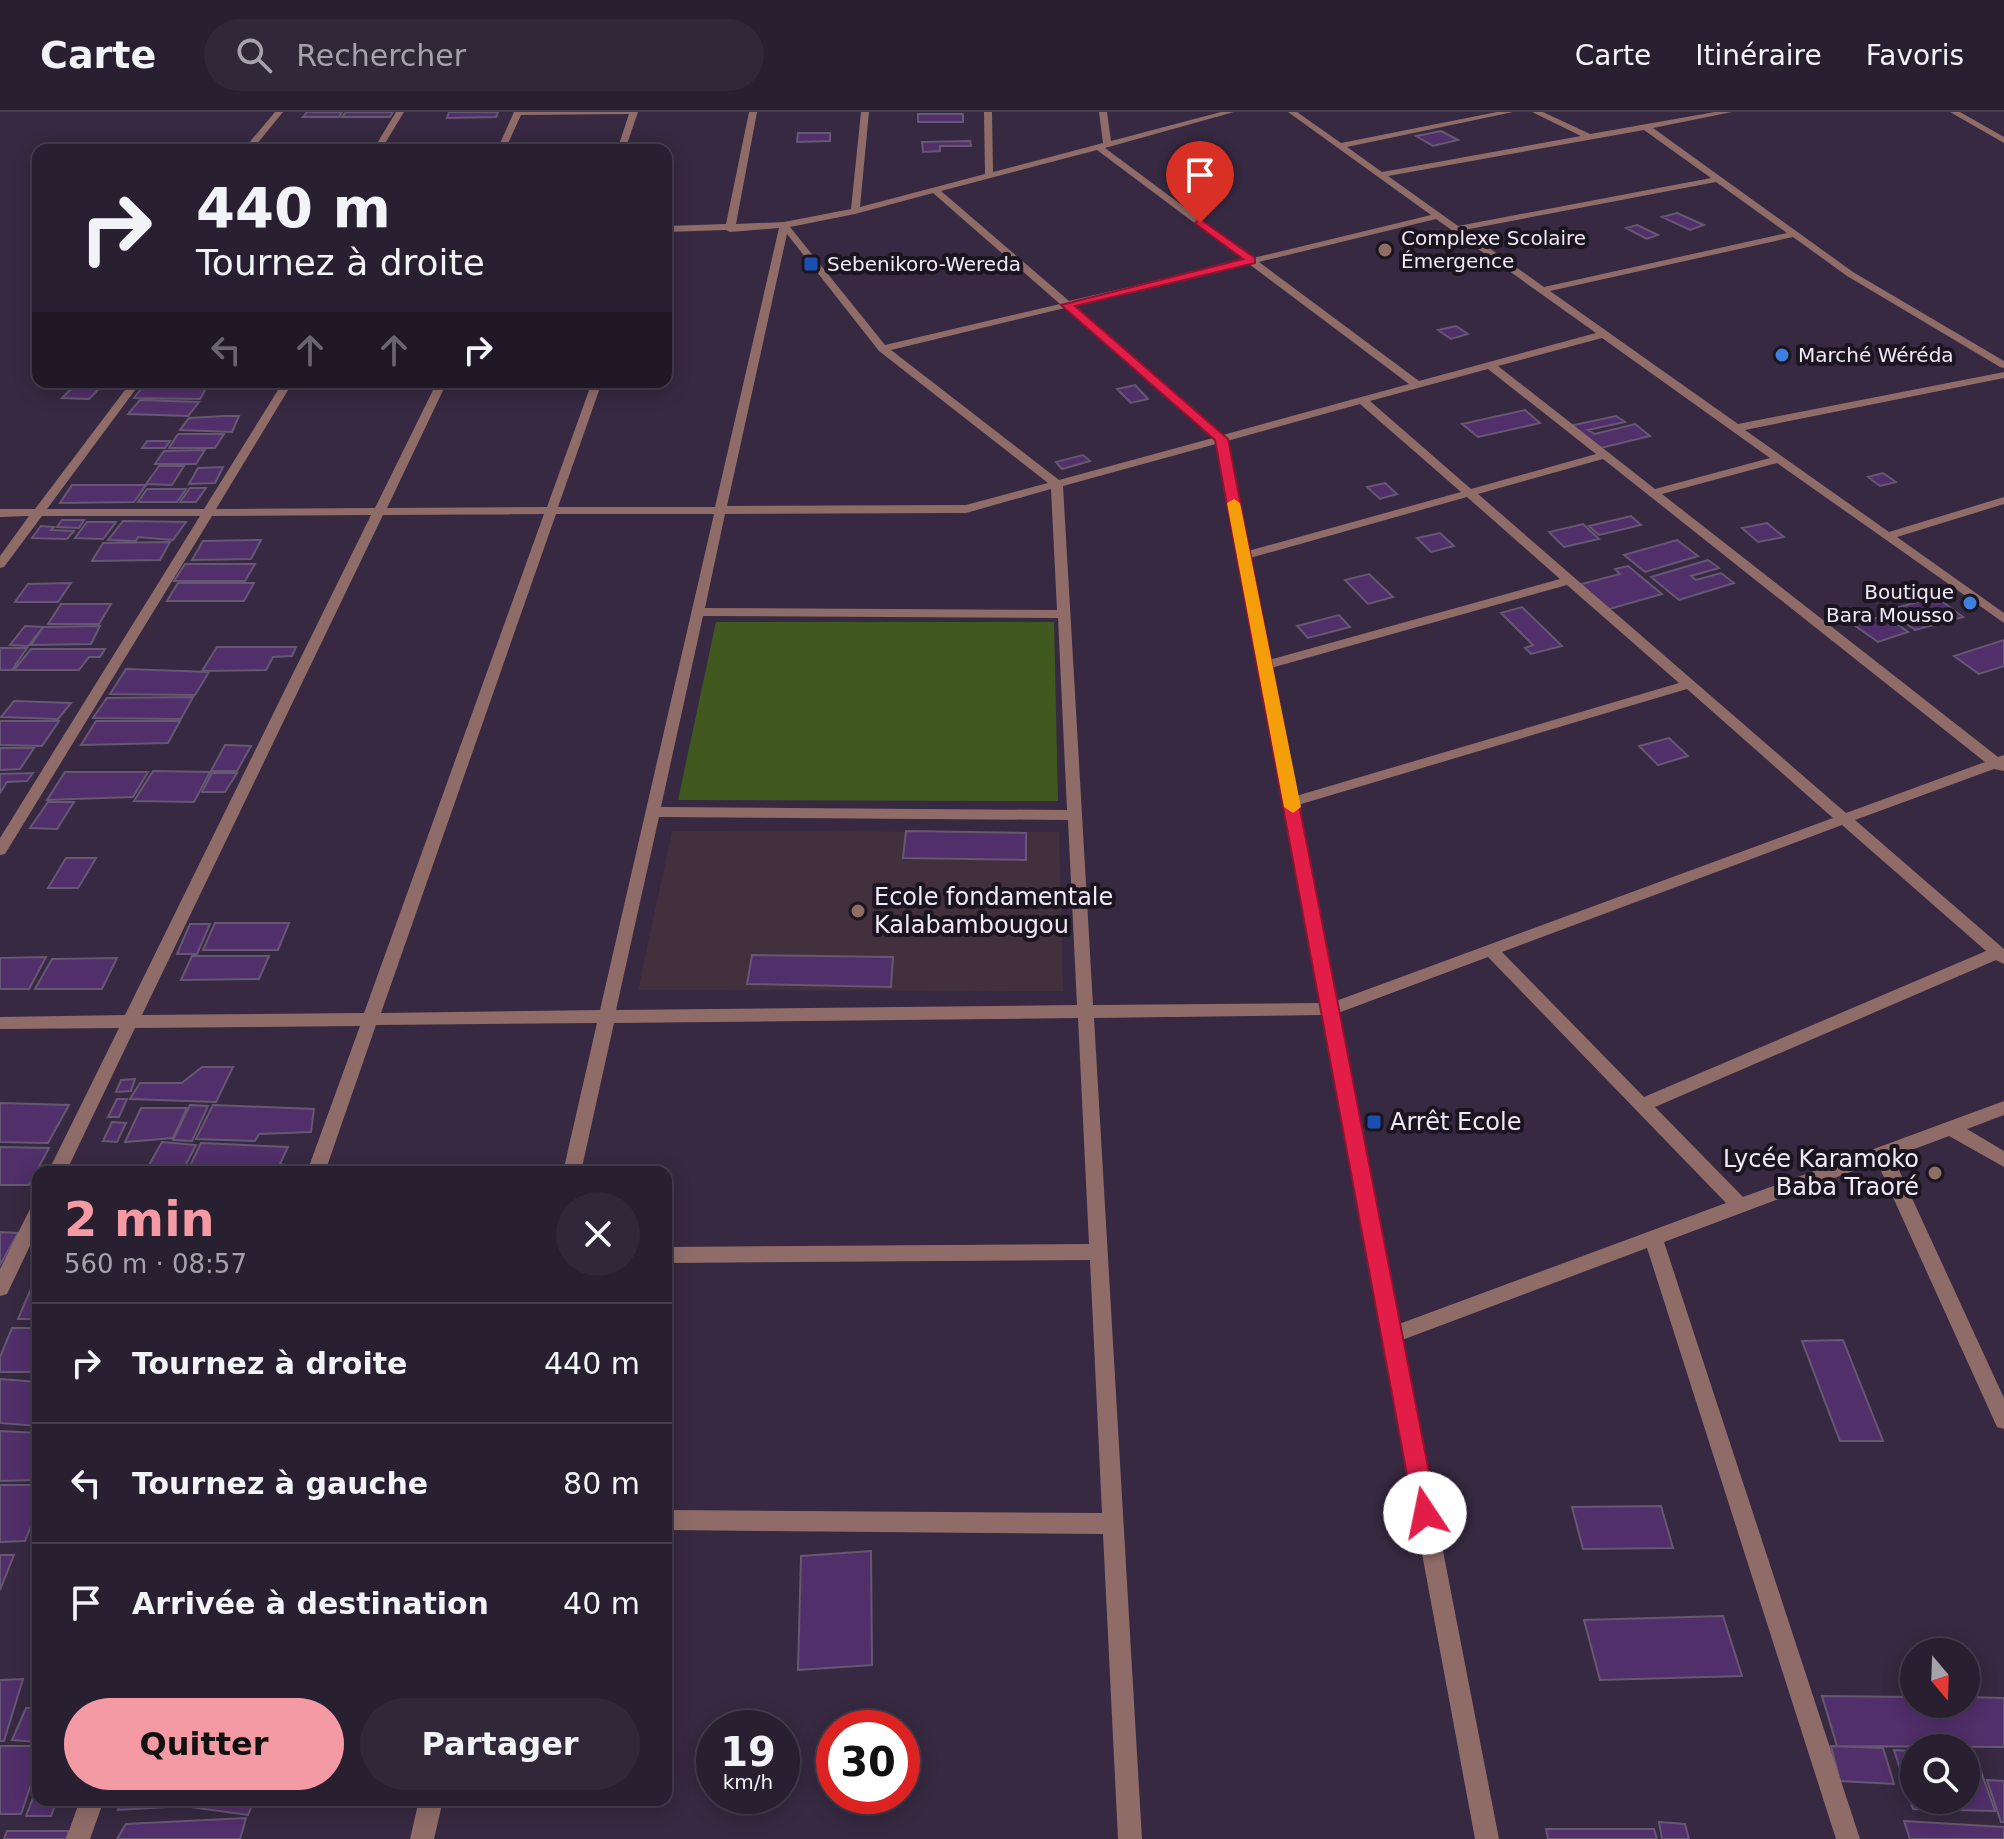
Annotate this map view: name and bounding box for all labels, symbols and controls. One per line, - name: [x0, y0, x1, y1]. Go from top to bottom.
- search box: [204, 19, 764, 91]
- text: Carte: [40, 33, 156, 77]
- icon: search: [232, 33, 276, 77]
- text: Rechercher: [296, 38, 466, 73]
- text: Carte: [1575, 39, 1651, 72]
- text: Itinéraire: [1695, 39, 1822, 72]
- text: Favoris: [1866, 39, 1964, 72]
- pin: [1166, 141, 1234, 223]
- icon: arrive: [1178, 153, 1222, 197]
- text: 440 m: [196, 175, 391, 240]
- icon: right: [64, 176, 168, 280]
- place label: Complexe Scolaire Émergence: [1401, 226, 1586, 273]
- marker: Complexe Scolaire Émergence: [1376, 241, 1394, 259]
- text: Tournez à droite: [196, 242, 485, 283]
- place label: Sebenikoro-Wereda: [827, 252, 1021, 276]
- marker: Sebenikoro-Wereda: [802, 255, 820, 273]
- icon: left: [204, 328, 248, 372]
- icon: ahead: [288, 328, 332, 372]
- icon: ahead: [372, 328, 416, 372]
- icon: right: [456, 328, 500, 372]
- place label: Marché Wéréda: [1798, 343, 1954, 367]
- marker: Marché Wéréda: [1773, 346, 1791, 364]
- place label: Boutique Bara Mousso: [1826, 580, 1954, 627]
- marker: Boutique Bara Mousso: [1961, 594, 1979, 612]
- place label: Ecole fondamentale Kalabambougou: [874, 883, 1113, 939]
- marker: Ecole fondamentale Kalabambougou: [849, 902, 867, 920]
- place label: Arrêt Ecole: [1390, 1108, 1521, 1136]
- marker: Arrêt Ecole: [1365, 1113, 1383, 1131]
- place label: Lycée Karamoko Baba Traoré: [1723, 1145, 1919, 1201]
- marker: Lycée Karamoko Baba Traoré: [1926, 1164, 1944, 1182]
- text: 2 min: [64, 1191, 215, 1247]
- button: close: [556, 1192, 640, 1276]
- text: 560 m · 08:57: [64, 1249, 247, 1279]
- icon: right: [64, 1341, 108, 1385]
- text: Tournez à droite: [132, 1346, 407, 1381]
- text: 440 m: [544, 1346, 640, 1381]
- icon: left: [64, 1461, 108, 1505]
- text: Tournez à gauche: [132, 1466, 428, 1501]
- text: 80 m: [563, 1466, 640, 1501]
- position arrow: [1383, 1471, 1467, 1555]
- icon: arrive: [64, 1581, 108, 1625]
- text: Arrivée à destination: [132, 1586, 489, 1621]
- text: 40 m: [563, 1586, 640, 1621]
- north arrow: [1900, 1638, 1980, 1718]
- map controls: [1900, 1638, 1980, 1814]
- button: Quitter: [64, 1698, 344, 1790]
- button: Partager: [360, 1698, 640, 1790]
- speed limit sign: 30: [816, 1710, 920, 1814]
- text: 19: [720, 1729, 776, 1775]
- button: search: [1900, 1734, 1980, 1814]
- text: km/h: [723, 1770, 773, 1794]

